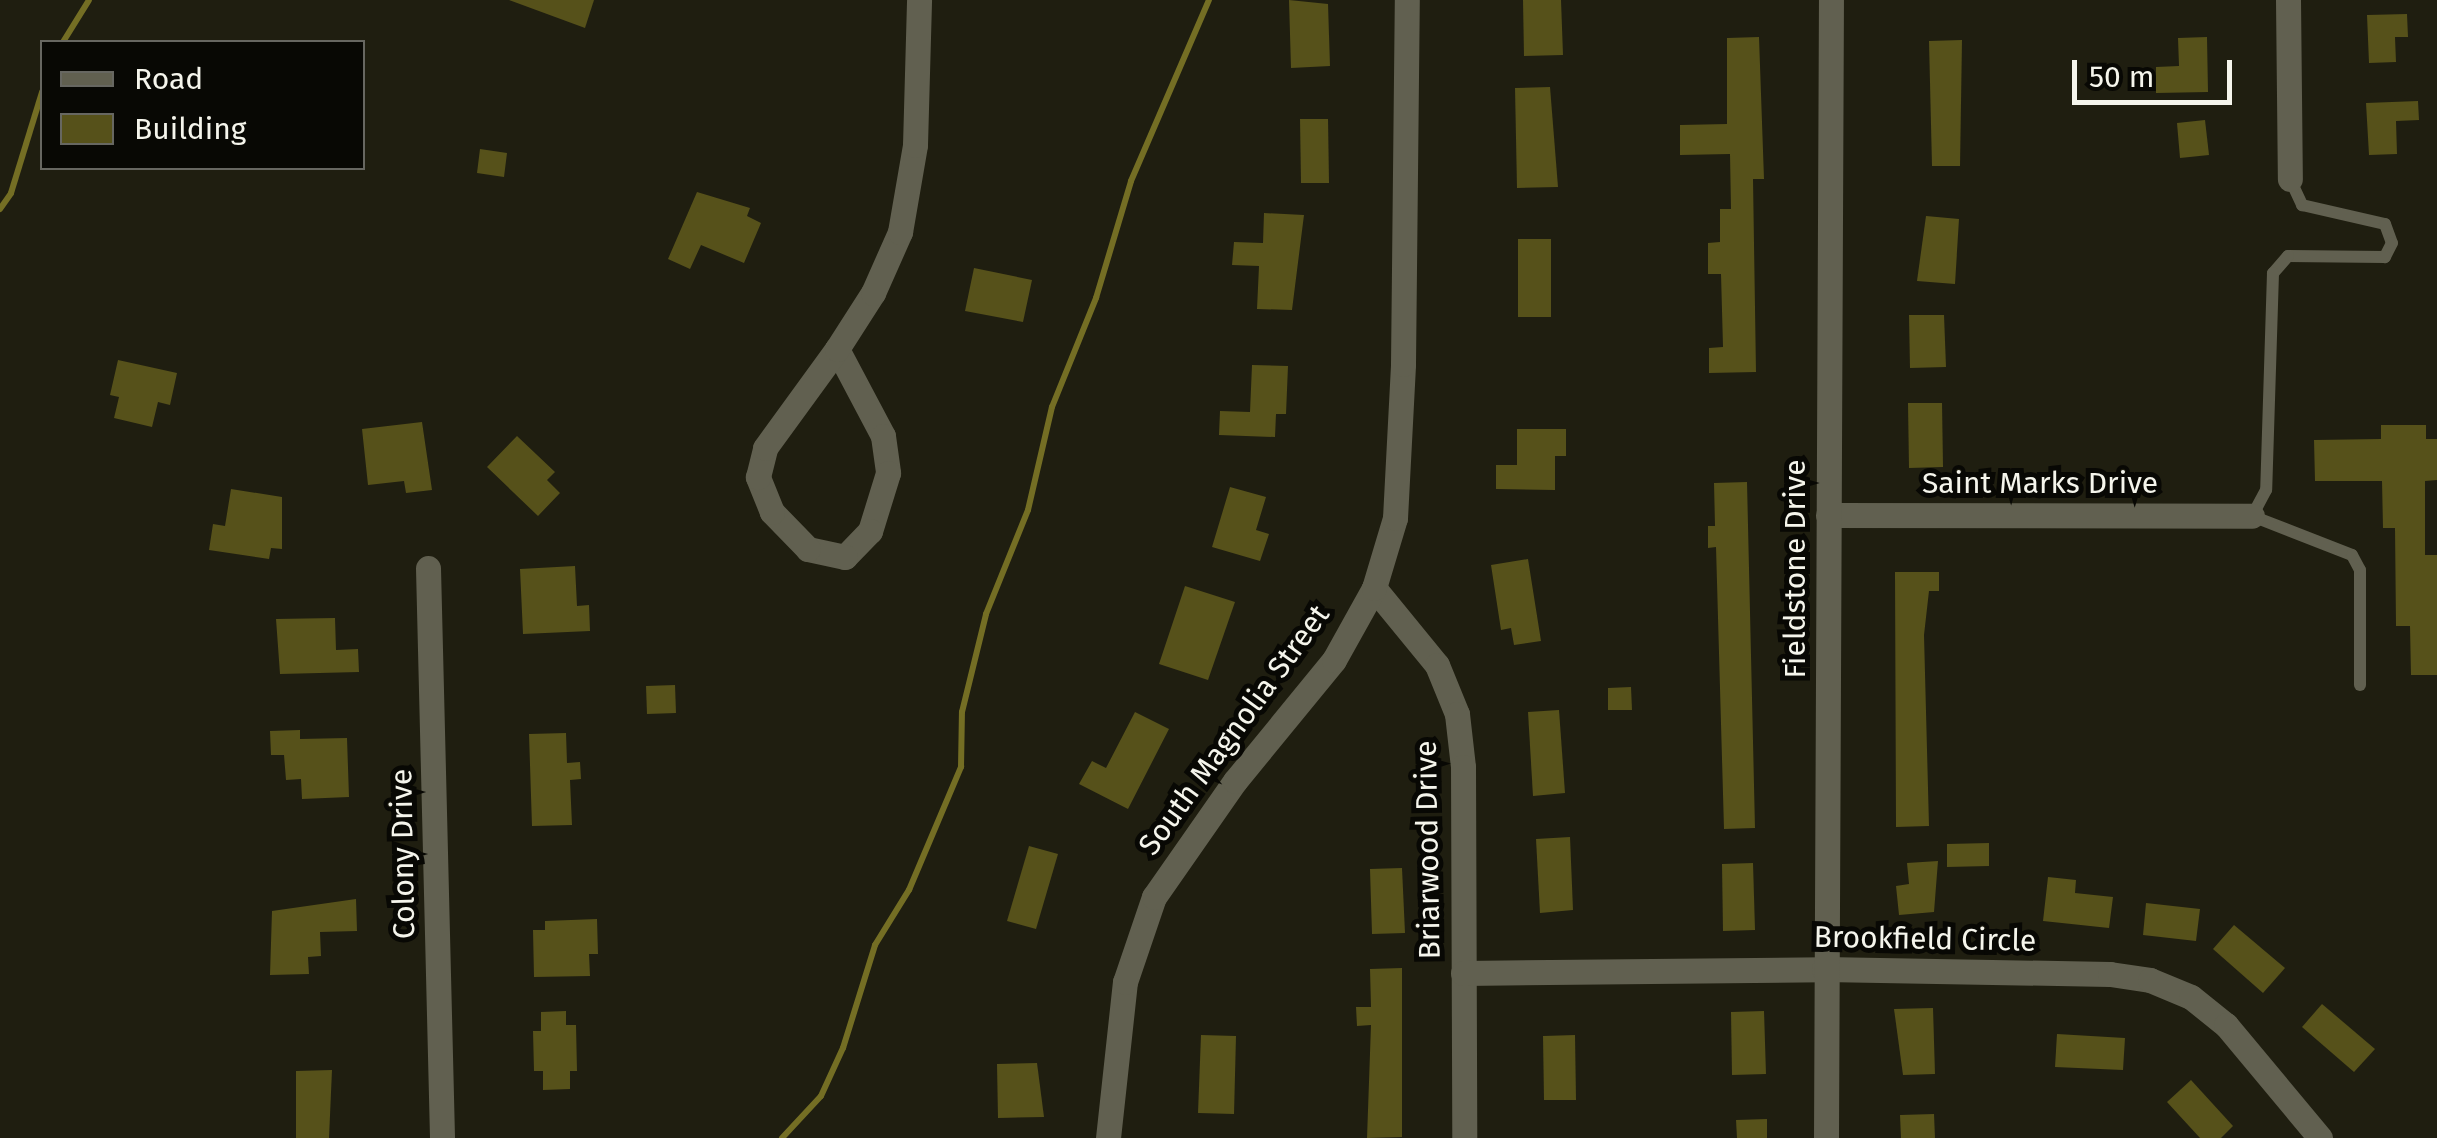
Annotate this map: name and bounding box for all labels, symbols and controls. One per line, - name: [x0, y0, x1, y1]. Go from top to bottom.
- legend: [40, 40, 365, 170]
- scale bar: [2077, 40, 2237, 102]
- text: 50 m: [2089, 59, 2154, 95]
- text: Road: [134, 61, 203, 97]
- text: Building: [134, 111, 246, 147]
- street label: Fieldstone Drive: [1777, 459, 1813, 679]
- street label: Saint Marks Drive: [1922, 465, 2158, 501]
- street label: South Magnolia Street: [1131, 598, 1337, 862]
- street label: Briarwood Drive: [1408, 740, 1448, 960]
- street label: Colony Drive: [384, 769, 422, 939]
- street label: Brookfield Circle: [1813, 919, 2037, 959]

